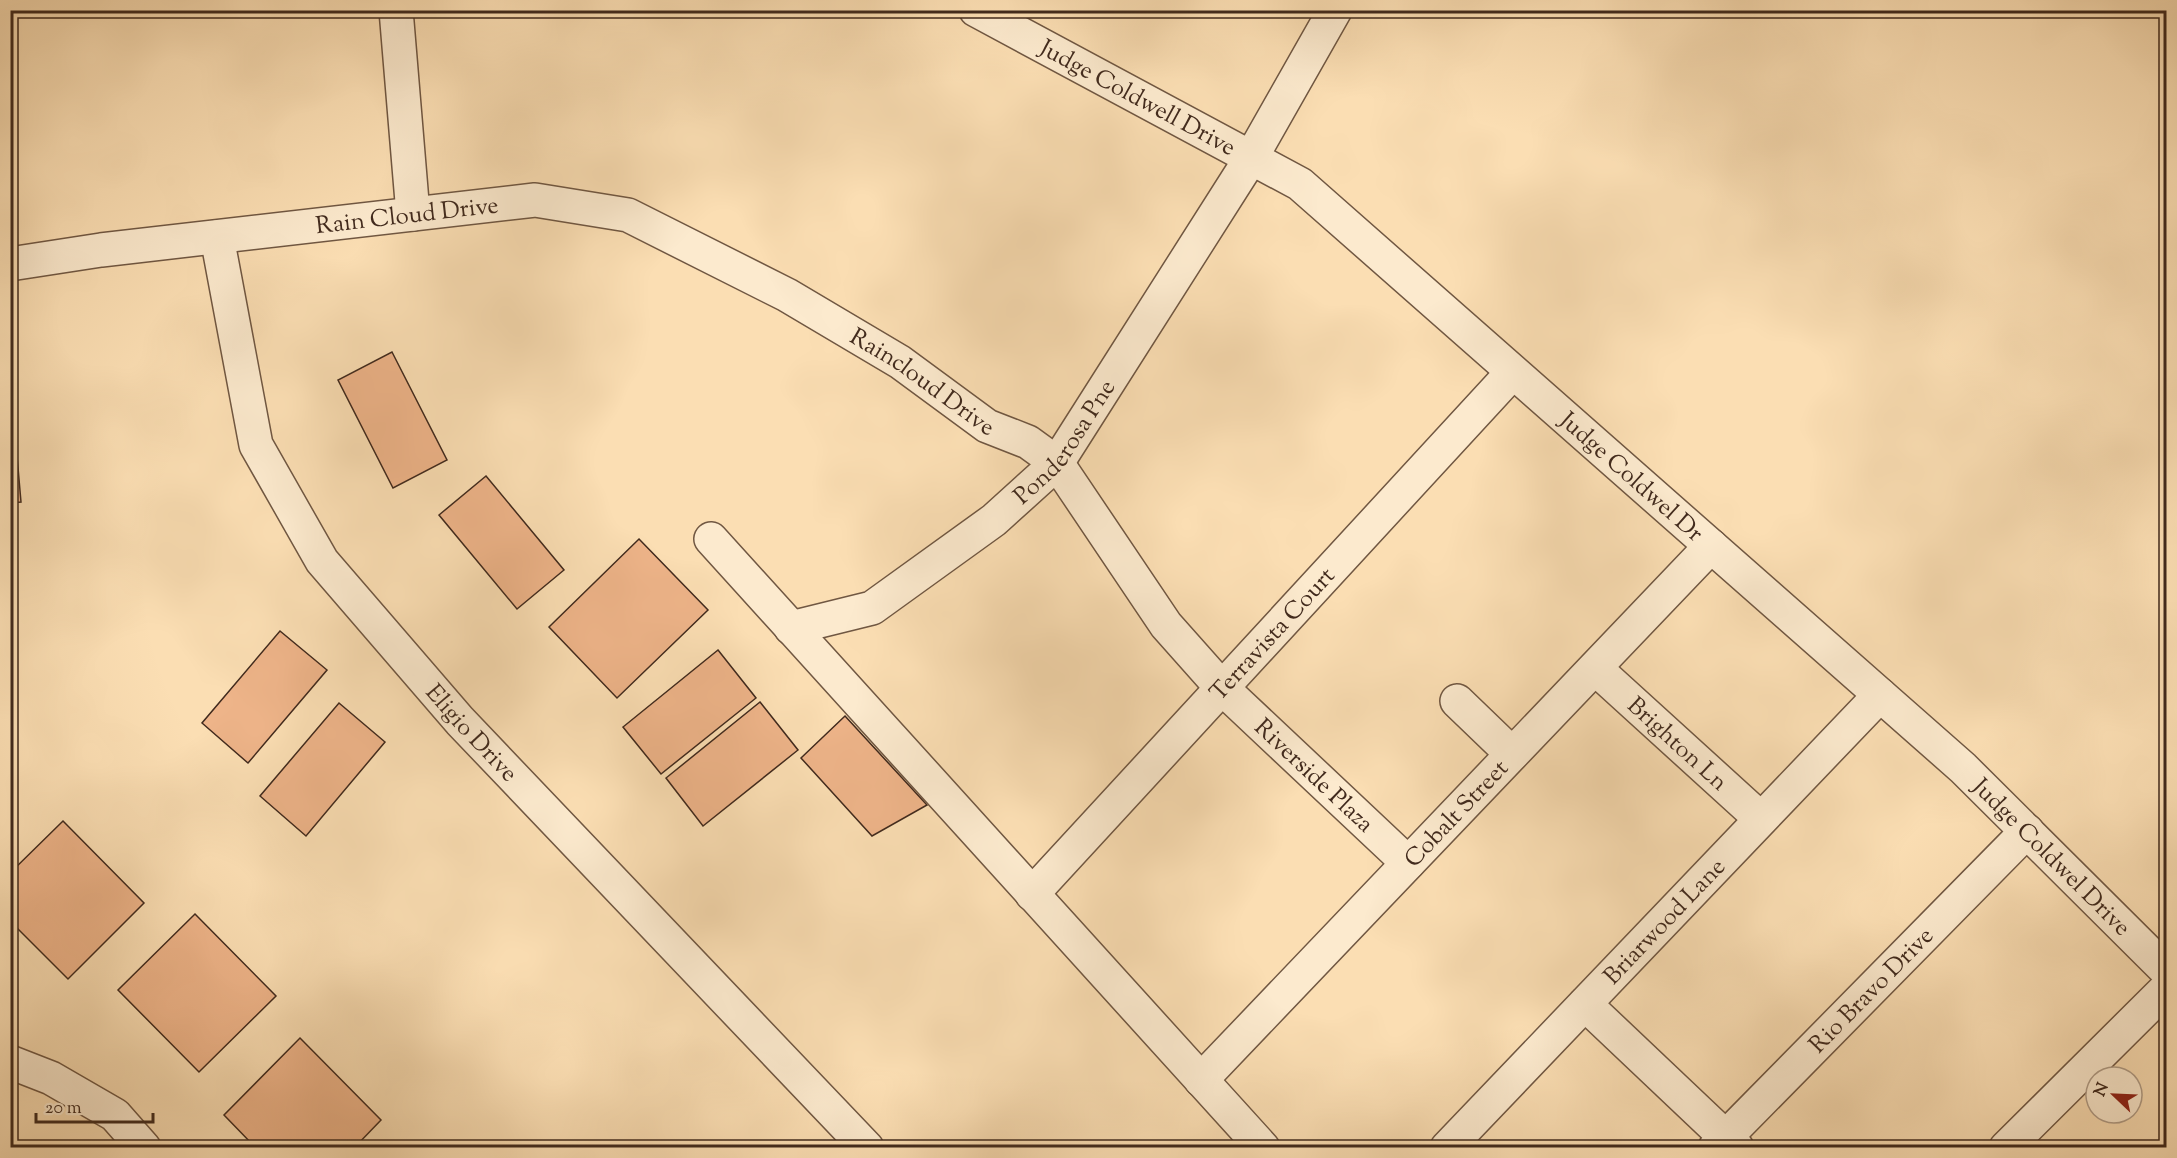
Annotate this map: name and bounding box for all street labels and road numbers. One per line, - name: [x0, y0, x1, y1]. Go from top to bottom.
- street label: Judge Coldwell Drive: [1031, 31, 1241, 165]
- street label: Rain Cloud Drive: [314, 189, 500, 244]
- street label: Raincloud Drive: [843, 321, 998, 446]
- street label: Ponderosa Pne: [1007, 374, 1125, 513]
- street label: Judge Coldwel Dr: [1550, 404, 1710, 551]
- street label: Terravista Court: [1203, 561, 1344, 709]
- street label: Eligio Drive: [417, 677, 525, 790]
- street label: Brighton Ln: [1619, 690, 1734, 800]
- street label: Riverside Plaza: [1246, 712, 1381, 841]
- street label: Cobalt Street: [1397, 753, 1517, 876]
- street label: Judge Coldwel Drive: [1962, 770, 2138, 945]
- street label: Briarwood Lane: [1597, 852, 1734, 993]
- street label: Rio Bravo Drive: [1802, 920, 1942, 1062]

